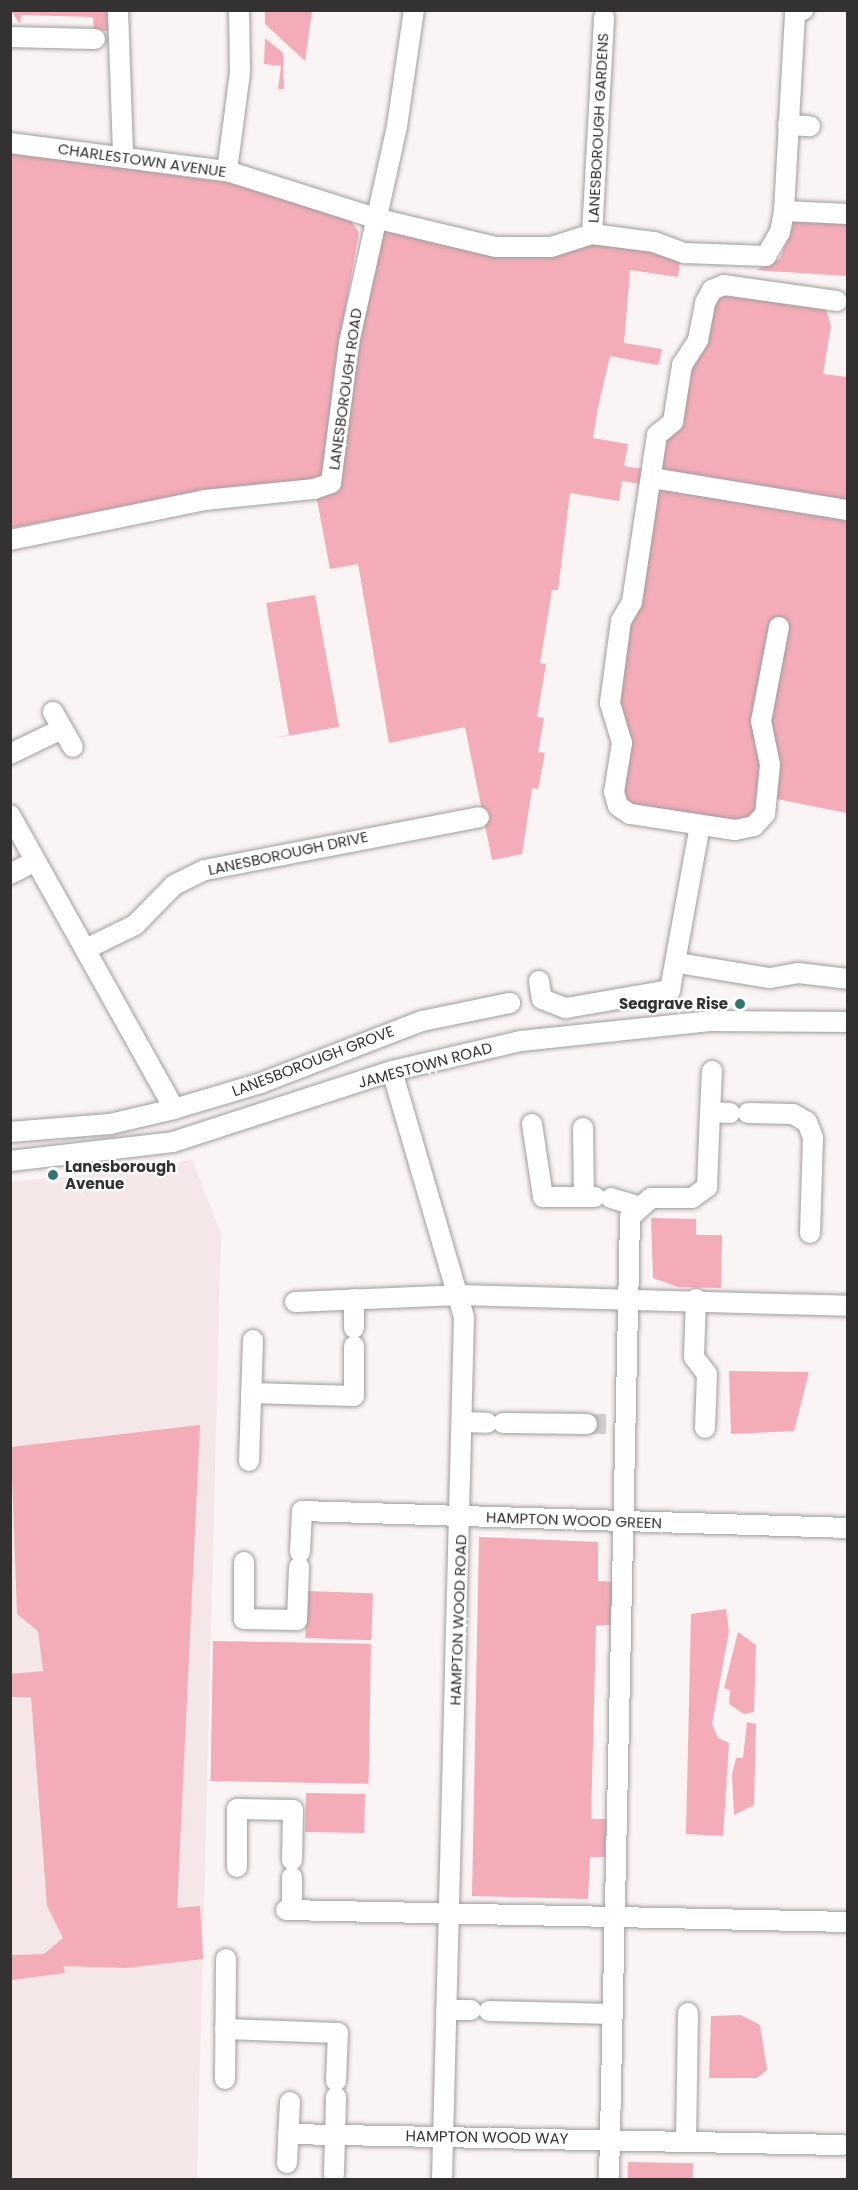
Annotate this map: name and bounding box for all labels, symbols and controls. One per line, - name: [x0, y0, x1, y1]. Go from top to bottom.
- street label: LANESBOROUGH GARDENS: [584, 33, 612, 223]
- street label: CHARLESTOWN AVENUE: [57, 139, 227, 181]
- street label: LANESBOROUGH ROAD: [325, 307, 365, 471]
- street label: LANESBOROUGH DRIVE: [206, 827, 370, 879]
- place label: Seagrave Rise: [619, 995, 728, 1013]
- marker: Seagrave Rise: [733, 997, 747, 1011]
- street label: LANESBOROUGH GROVE: [229, 1022, 397, 1100]
- street label: JAMESTOWN ROAD: [356, 1038, 494, 1092]
- place label: Lanesborough Avenue: [65, 1157, 176, 1192]
- marker: Lanesborough Avenue: [46, 1168, 60, 1182]
- street label: HAMPTON WOOD GREEN: [486, 1508, 662, 1532]
- street label: HAMPTON WOOD ROAD: [446, 1534, 470, 1706]
- street label: HAMPTON WOOD WAY: [405, 2127, 569, 2147]

